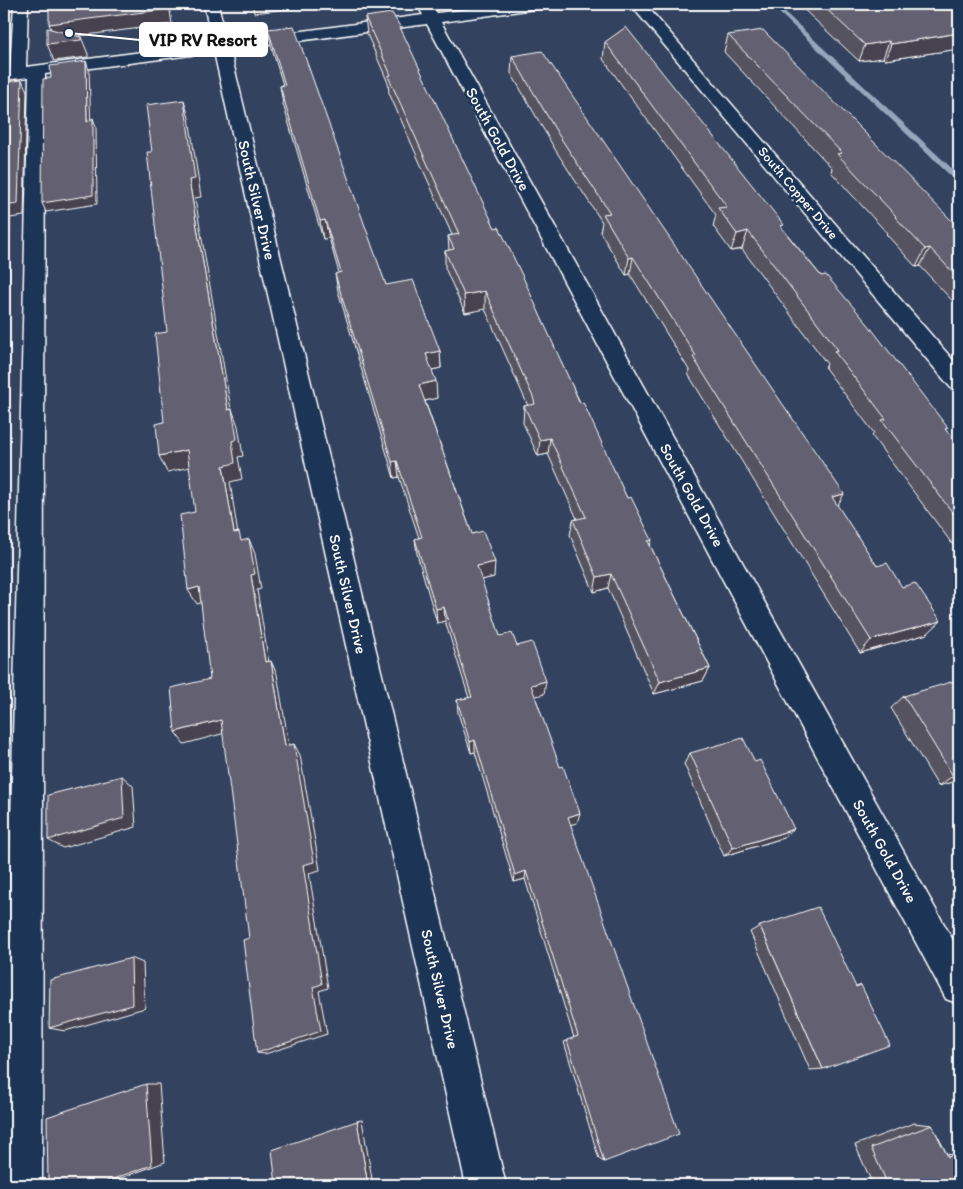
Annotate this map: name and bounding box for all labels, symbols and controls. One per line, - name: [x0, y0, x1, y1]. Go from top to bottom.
- callout: VIP RV Resort: [140, 23, 267, 56]
- text: VIP RV Resort: [149, 29, 257, 51]
- street label: South Gold Drive: [462, 84, 534, 194]
- street label: South Silver Drive: [234, 138, 280, 262]
- street label: South Copper Drive: [754, 143, 842, 243]
- street label: South Gold Drive: [656, 440, 728, 550]
- street label: South Silver Drive: [325, 532, 371, 656]
- street label: South Gold Drive: [849, 796, 921, 906]
- street label: South Silver Drive: [417, 927, 463, 1051]

